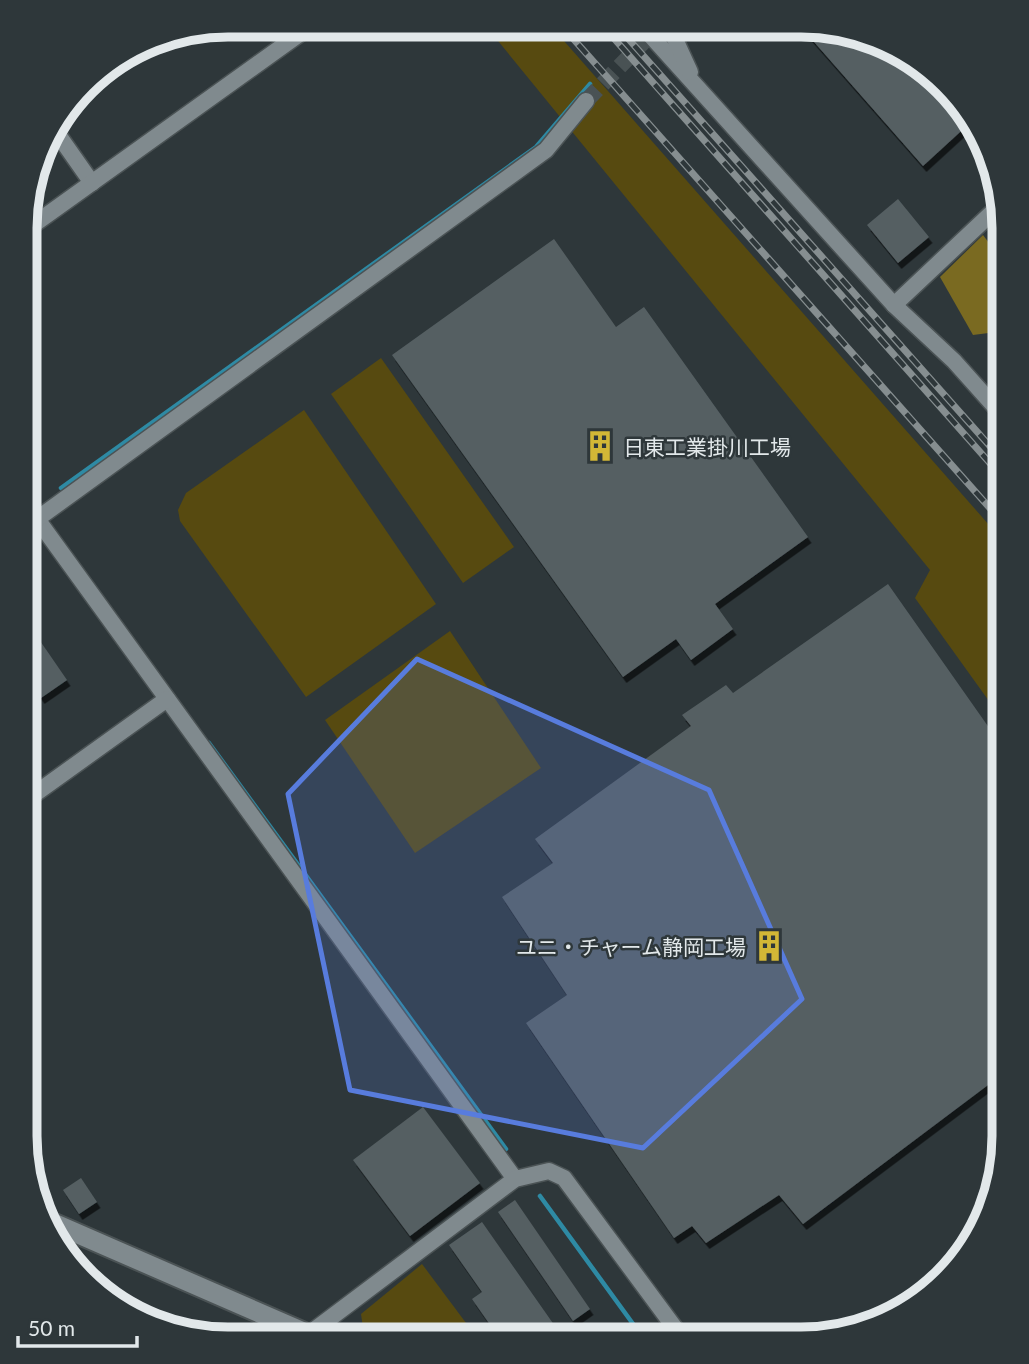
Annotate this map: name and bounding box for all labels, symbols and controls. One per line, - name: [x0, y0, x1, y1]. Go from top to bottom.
- building icon: 日東工業掛川工場: [583, 429, 617, 463]
- place label: 日東工業掛川工場: [623, 434, 791, 459]
- building icon: ユニ・チャーム静岡工場: [752, 929, 786, 963]
- place label: ユニ・チャーム静岡工場: [516, 934, 746, 959]
- scale bar: [18, 1304, 136, 1348]
- text: 50 m: [28, 1315, 75, 1340]

